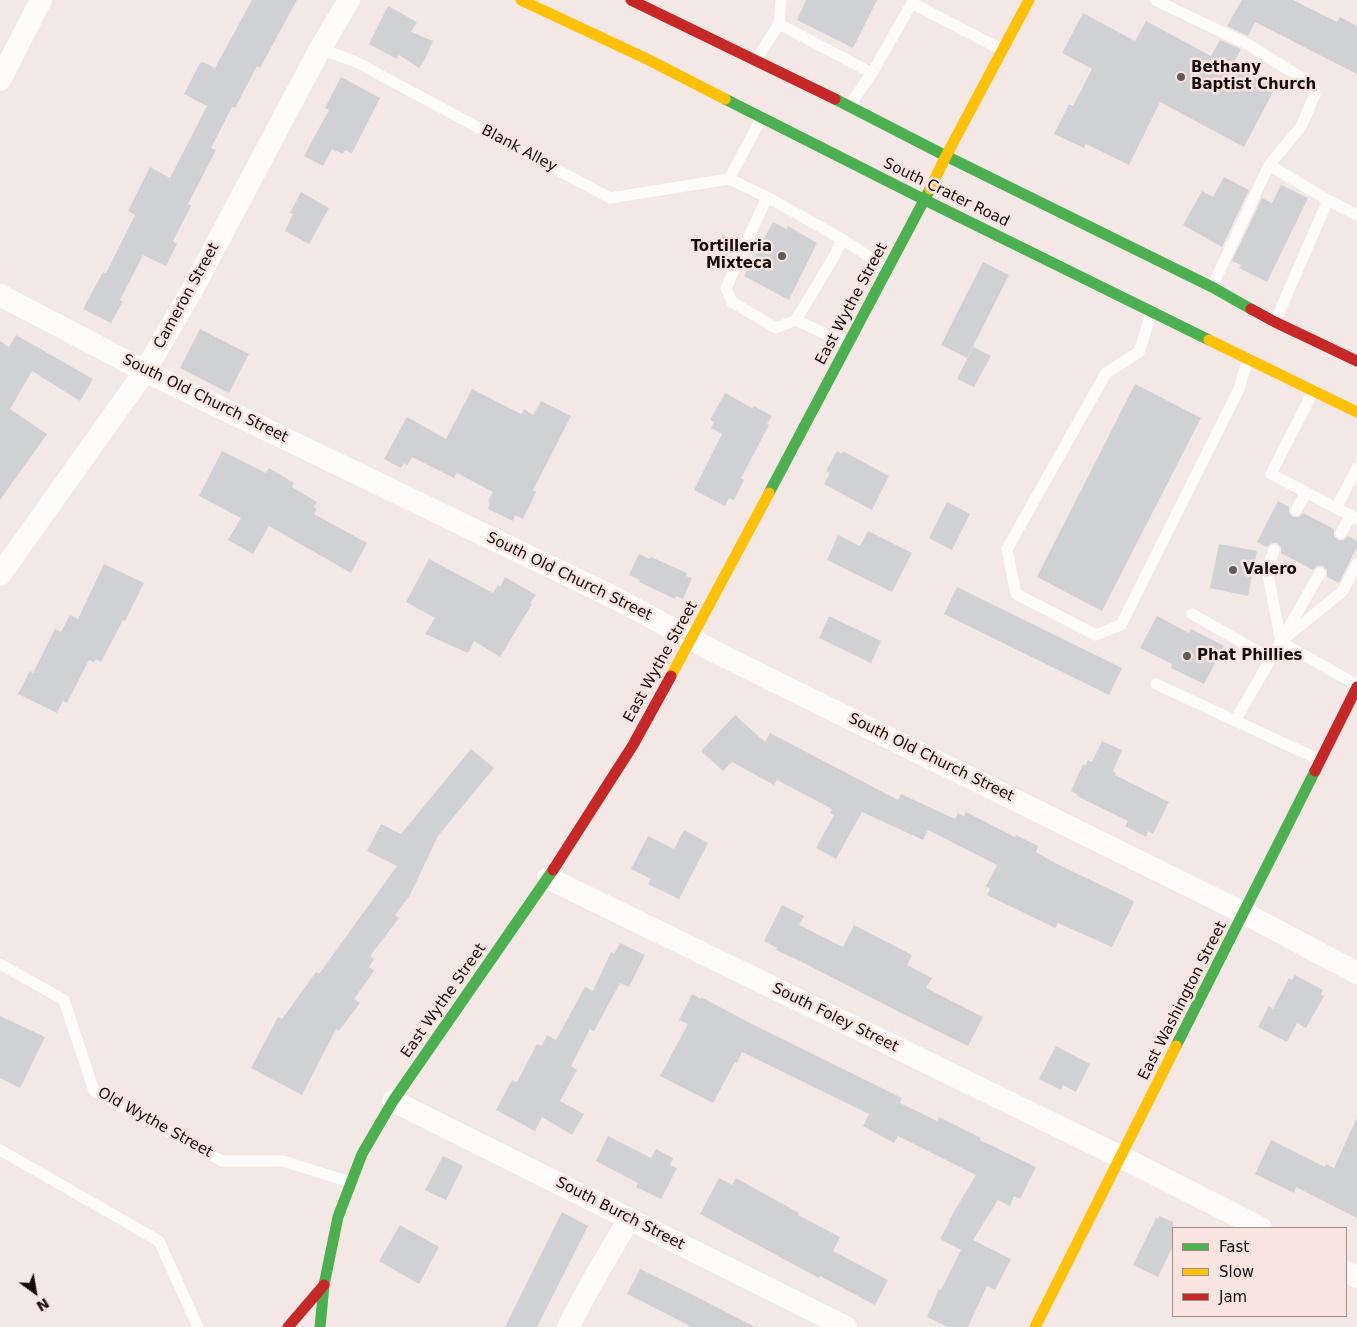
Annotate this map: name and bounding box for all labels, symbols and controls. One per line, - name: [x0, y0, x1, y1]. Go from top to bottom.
- place label: Bethany Baptist Church: [1191, 59, 1316, 94]
- marker: Bethany Baptist Church: [1175, 71, 1187, 83]
- street label: Blank Alley: [478, 121, 560, 177]
- street label: South Crater Road: [880, 155, 1012, 231]
- place label: Tortilleria Mixteca: [691, 238, 772, 273]
- street label: Cameron Street: [150, 240, 224, 352]
- street label: East Wythe Street: [812, 240, 892, 368]
- marker: Tortilleria Mixteca: [776, 250, 788, 262]
- street label: South Old Church Street: [119, 351, 291, 447]
- street label: South Old Church Street: [483, 529, 655, 625]
- place label: Valero: [1243, 561, 1297, 579]
- marker: Valero: [1227, 564, 1239, 576]
- street label: East Wythe Street: [620, 598, 702, 726]
- place label: Phat Phillies: [1197, 647, 1303, 665]
- marker: Phat Phillies: [1181, 650, 1193, 662]
- street label: South Old Church Street: [845, 710, 1017, 806]
- street label: East Washington Street: [1135, 919, 1231, 1083]
- street label: East Wythe Street: [398, 940, 490, 1062]
- street label: South Foley Street: [769, 980, 901, 1056]
- street label: Old Wythe Street: [94, 1084, 216, 1162]
- street label: South Burch Street: [553, 1174, 687, 1254]
- legend: [1172, 1227, 1347, 1317]
- text: Fast: [1219, 1238, 1249, 1256]
- text: Slow: [1219, 1263, 1254, 1281]
- north arrow: [10, 1267, 60, 1317]
- text: Jam: [1219, 1288, 1247, 1306]
- text: N: [34, 1295, 52, 1315]

